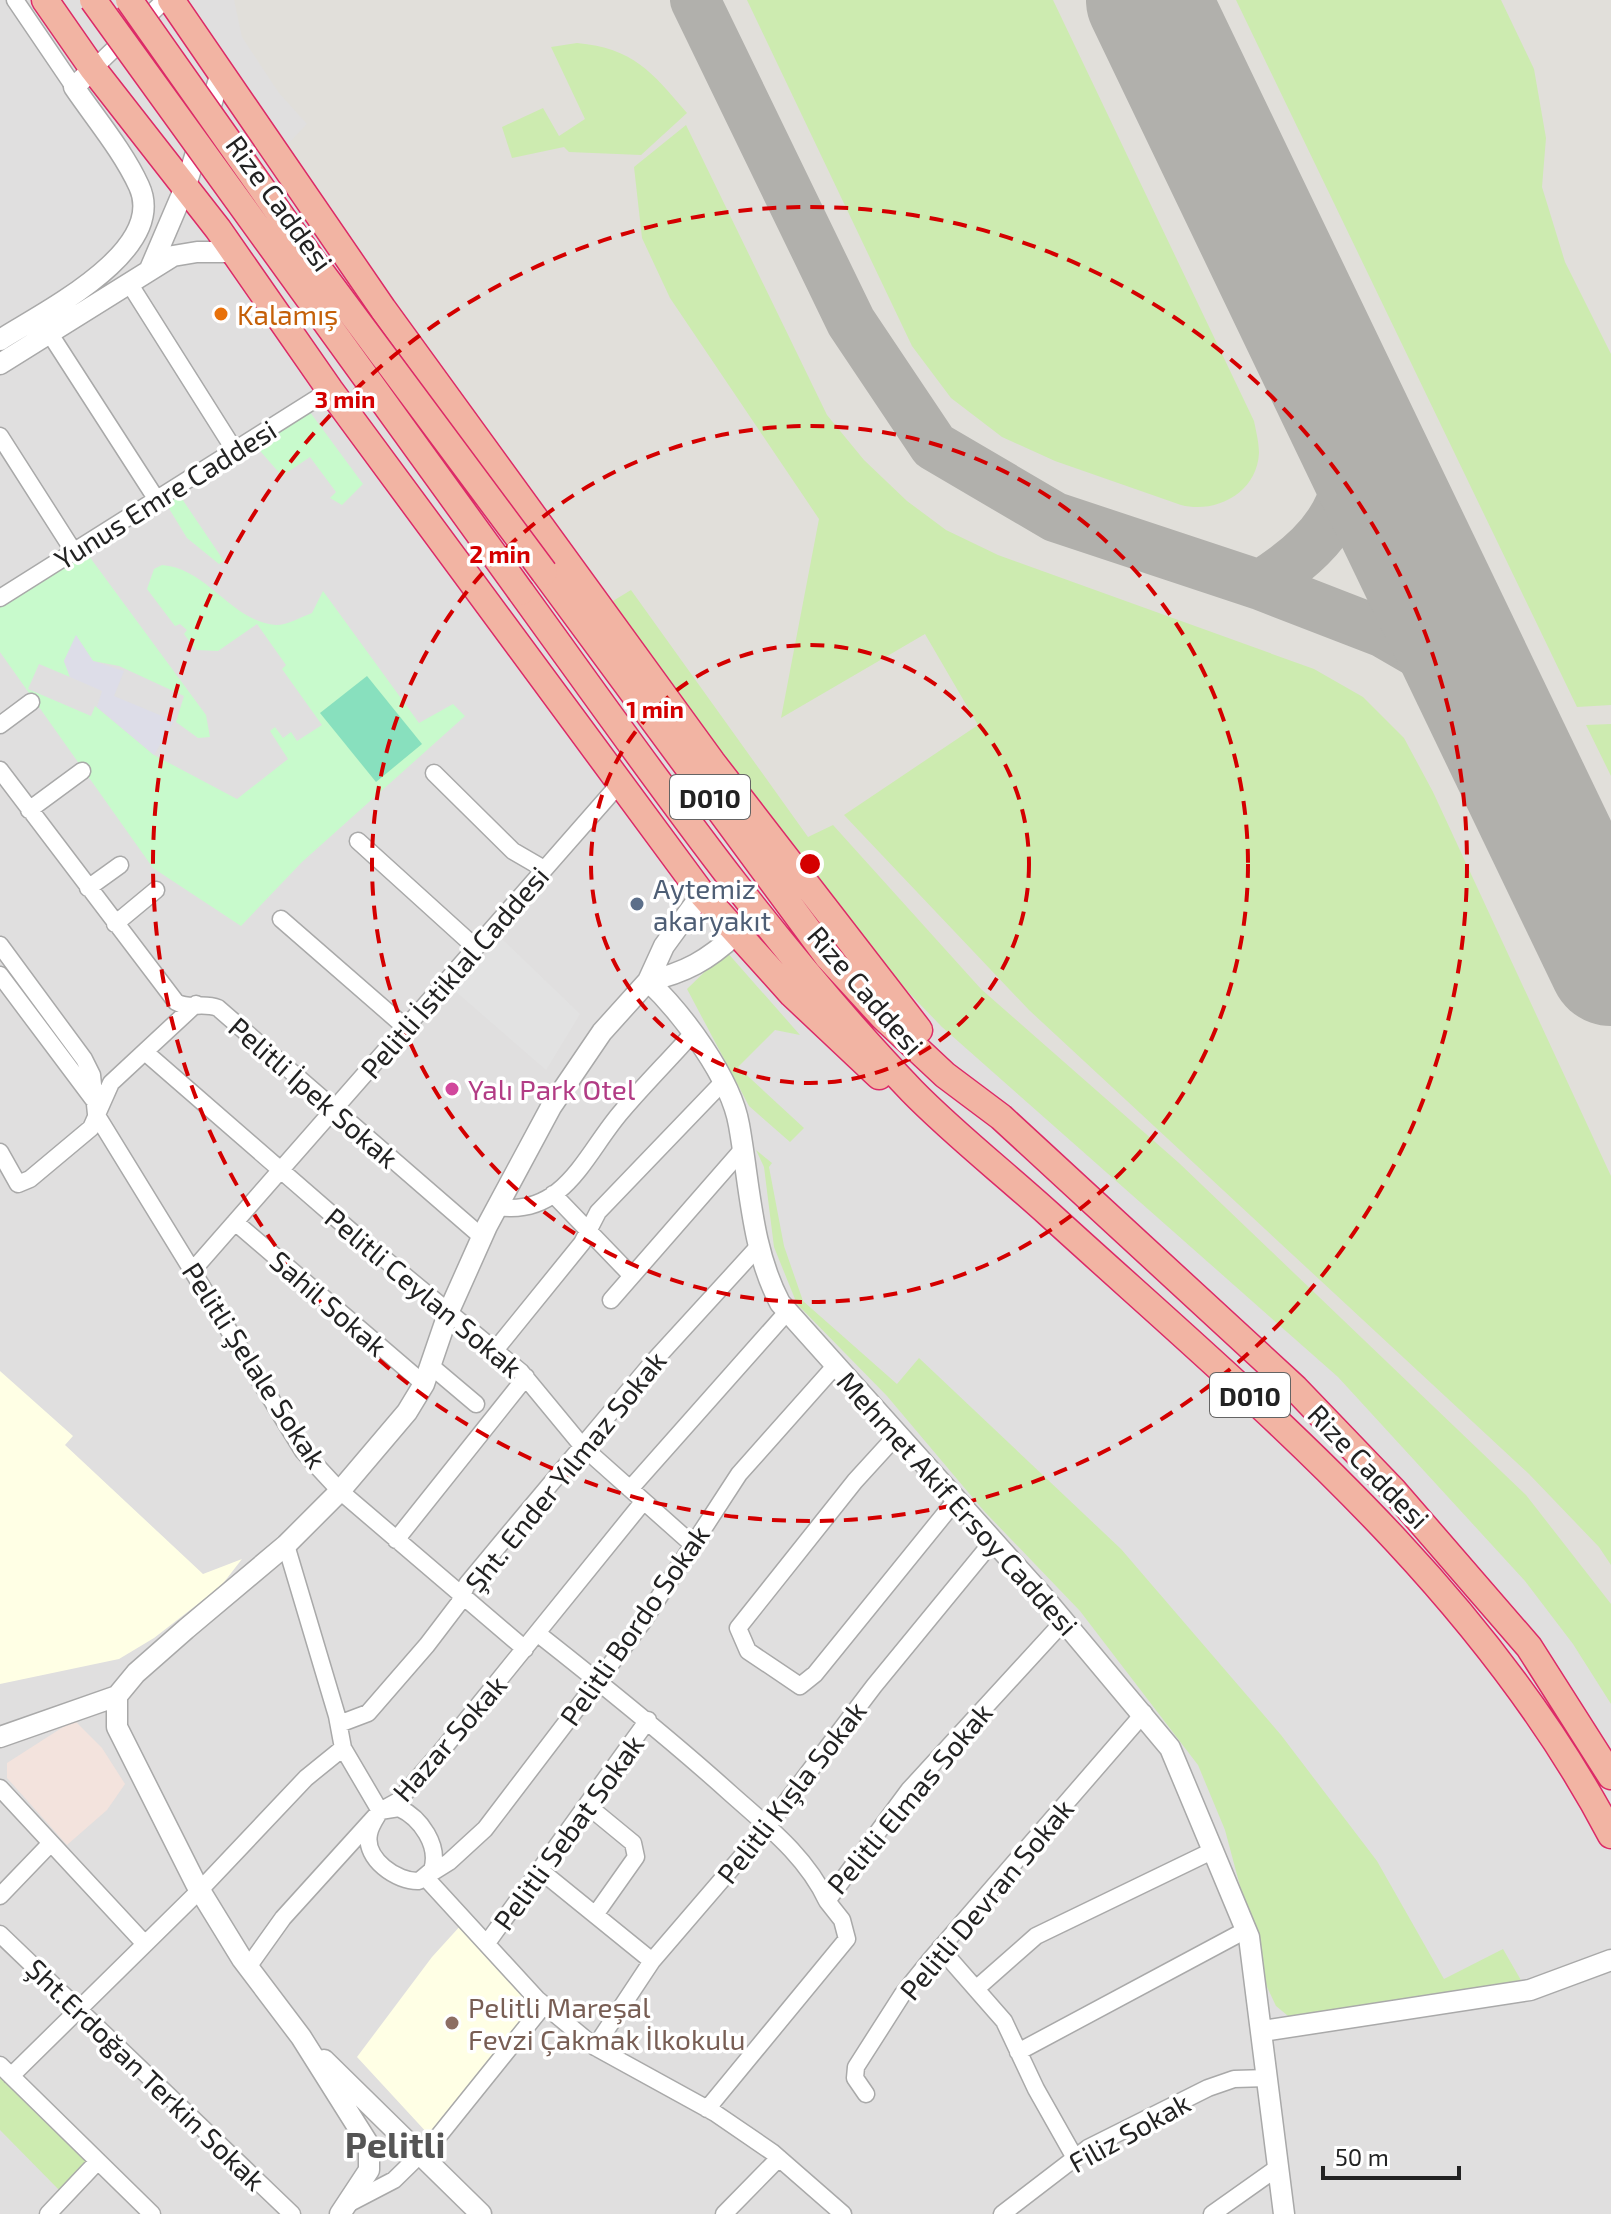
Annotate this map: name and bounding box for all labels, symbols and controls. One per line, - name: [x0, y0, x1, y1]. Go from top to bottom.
- street label: Rize Caddesi: [219, 129, 341, 277]
- place label: Kalamış: [237, 297, 338, 332]
- marker: Kalamış: [212, 305, 230, 323]
- text: 3 min: [315, 384, 375, 413]
- street label: Yunus Emre Caddesi: [48, 412, 282, 576]
- text: 2 min: [469, 539, 531, 568]
- text: 1 min: [626, 694, 684, 723]
- road number: D010: [670, 775, 750, 819]
- centre of rings: [796, 850, 824, 878]
- street label: Pelitli İstiklal Caddesi: [353, 859, 555, 1085]
- place label: Aytemiz akaryakıt: [653, 871, 771, 937]
- marker: Aytemiz akaryakıt: [628, 895, 646, 913]
- street label: Rize Caddesi: [801, 919, 931, 1061]
- street label: Pelitli İpek Sokak: [222, 1009, 406, 1175]
- place label: Yalı Park Otel: [468, 1072, 636, 1106]
- marker: Yalı Park Otel: [443, 1080, 461, 1098]
- street label: Pelitli Ceylan Sokak: [319, 1200, 529, 1384]
- street label: Sahil Sokak: [264, 1243, 394, 1363]
- street label: Pelitli Şelale Sokak: [175, 1256, 334, 1475]
- street label: Şht. Ender Yılmaz Sokak: [457, 1344, 673, 1599]
- street label: Mehmet Akif Ersoy Caddesi: [830, 1364, 1086, 1642]
- road number: D010: [1210, 1373, 1290, 1417]
- street label: Rize Caddesi: [1301, 1397, 1437, 1535]
- street label: Pelitli Bordo Sokak: [552, 1518, 716, 1732]
- street label: Hazar Sokak: [385, 1668, 513, 1808]
- street label: Pelitli Kışla Sokak: [709, 1694, 874, 1891]
- street label: Pelitli Elmas Sokak: [819, 1696, 999, 1900]
- street label: Pelitli Sebat Sokak: [486, 1728, 650, 1936]
- street label: Pelitli Devran Sokak: [892, 1792, 1080, 2006]
- street label: Şht.Erdoğan Terkin Sokak: [19, 1951, 273, 2198]
- place label: Pelitli Mareşal Fevzi Çakmak İlkokulu: [468, 1990, 745, 2057]
- marker: Pelitli Mareşal Fevzi Çakmak İlkokulu: [443, 2014, 461, 2032]
- street label: Filiz Sokak: [1062, 2085, 1196, 2179]
- district label: Pelitli: [345, 2122, 445, 2165]
- scale bar: [1323, 2130, 1459, 2180]
- text: 50 m: [1335, 2142, 1389, 2171]

